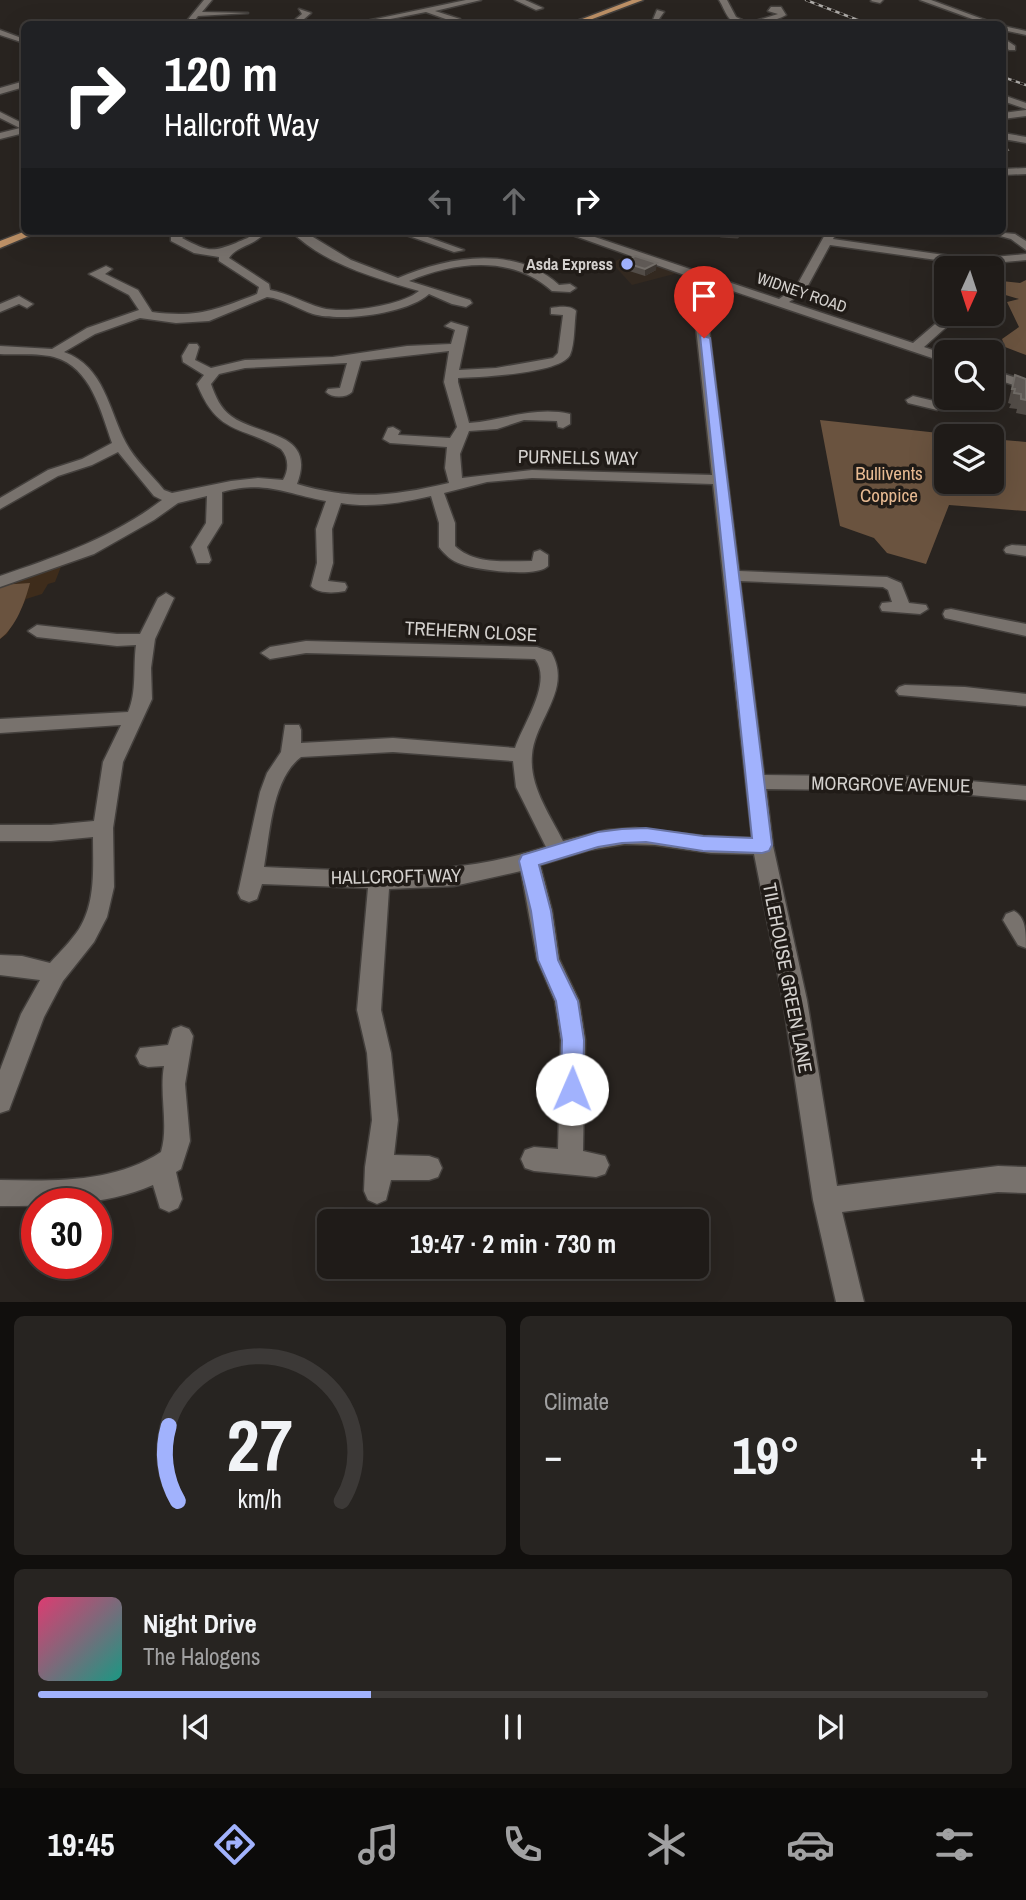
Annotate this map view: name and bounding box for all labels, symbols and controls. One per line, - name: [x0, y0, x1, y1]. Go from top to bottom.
- text: 120 m: [164, 40, 278, 106]
- icon: right: [49, 49, 140, 140]
- text: Hallcroft Way: [164, 103, 319, 146]
- icon: left: [422, 182, 460, 220]
- icon: ahead: [495, 182, 533, 220]
- icon: right: [568, 182, 606, 220]
- place label: Asda Express: [526, 253, 613, 275]
- marker: Asda Express: [619, 256, 635, 272]
- north arrow: [934, 256, 1004, 326]
- map controls: [934, 256, 1004, 494]
- pin: [674, 266, 734, 338]
- street label: WIDNEY ROAD: [754, 266, 850, 318]
- icon: arrive: [685, 277, 723, 315]
- button: search: [934, 340, 1004, 410]
- button: layers: [934, 424, 1004, 494]
- street label: PURNELLS WAY: [518, 443, 639, 471]
- park label: Bullivents Coppice: [855, 460, 923, 508]
- street label: TREHERN CLOSE: [404, 615, 538, 647]
- street label: MORGROVE AVENUE: [811, 770, 971, 798]
- street label: HALLCROFT WAY: [331, 862, 462, 890]
- street label: TILEHOUSE GREEN LANE: [757, 881, 819, 1075]
- position arrow: [535, 1052, 609, 1126]
- speed limit sign: 30: [21, 1188, 112, 1279]
- text: 19:47 · 2 min · 730 m: [410, 1226, 616, 1261]
- text: Climate: [544, 1386, 609, 1417]
- text: 27: [227, 1397, 293, 1495]
- text: 19°: [732, 1420, 800, 1490]
- text: −: [544, 1430, 562, 1481]
- text: +: [970, 1430, 988, 1481]
- text: km/h: [238, 1482, 282, 1516]
- text: Night Drive: [143, 1606, 257, 1641]
- text: The Halogens: [143, 1641, 260, 1672]
- icon: previous: [177, 1708, 215, 1746]
- icon: pause: [494, 1708, 532, 1746]
- icon: next: [811, 1708, 849, 1746]
- icon: directions: [210, 1820, 259, 1869]
- icon: music: [354, 1820, 403, 1869]
- icon: phone: [498, 1820, 547, 1869]
- icon: climate: [642, 1820, 691, 1869]
- icon: car: [786, 1820, 835, 1869]
- icon: filters: [930, 1820, 979, 1869]
- text: 19:45: [47, 1823, 115, 1866]

